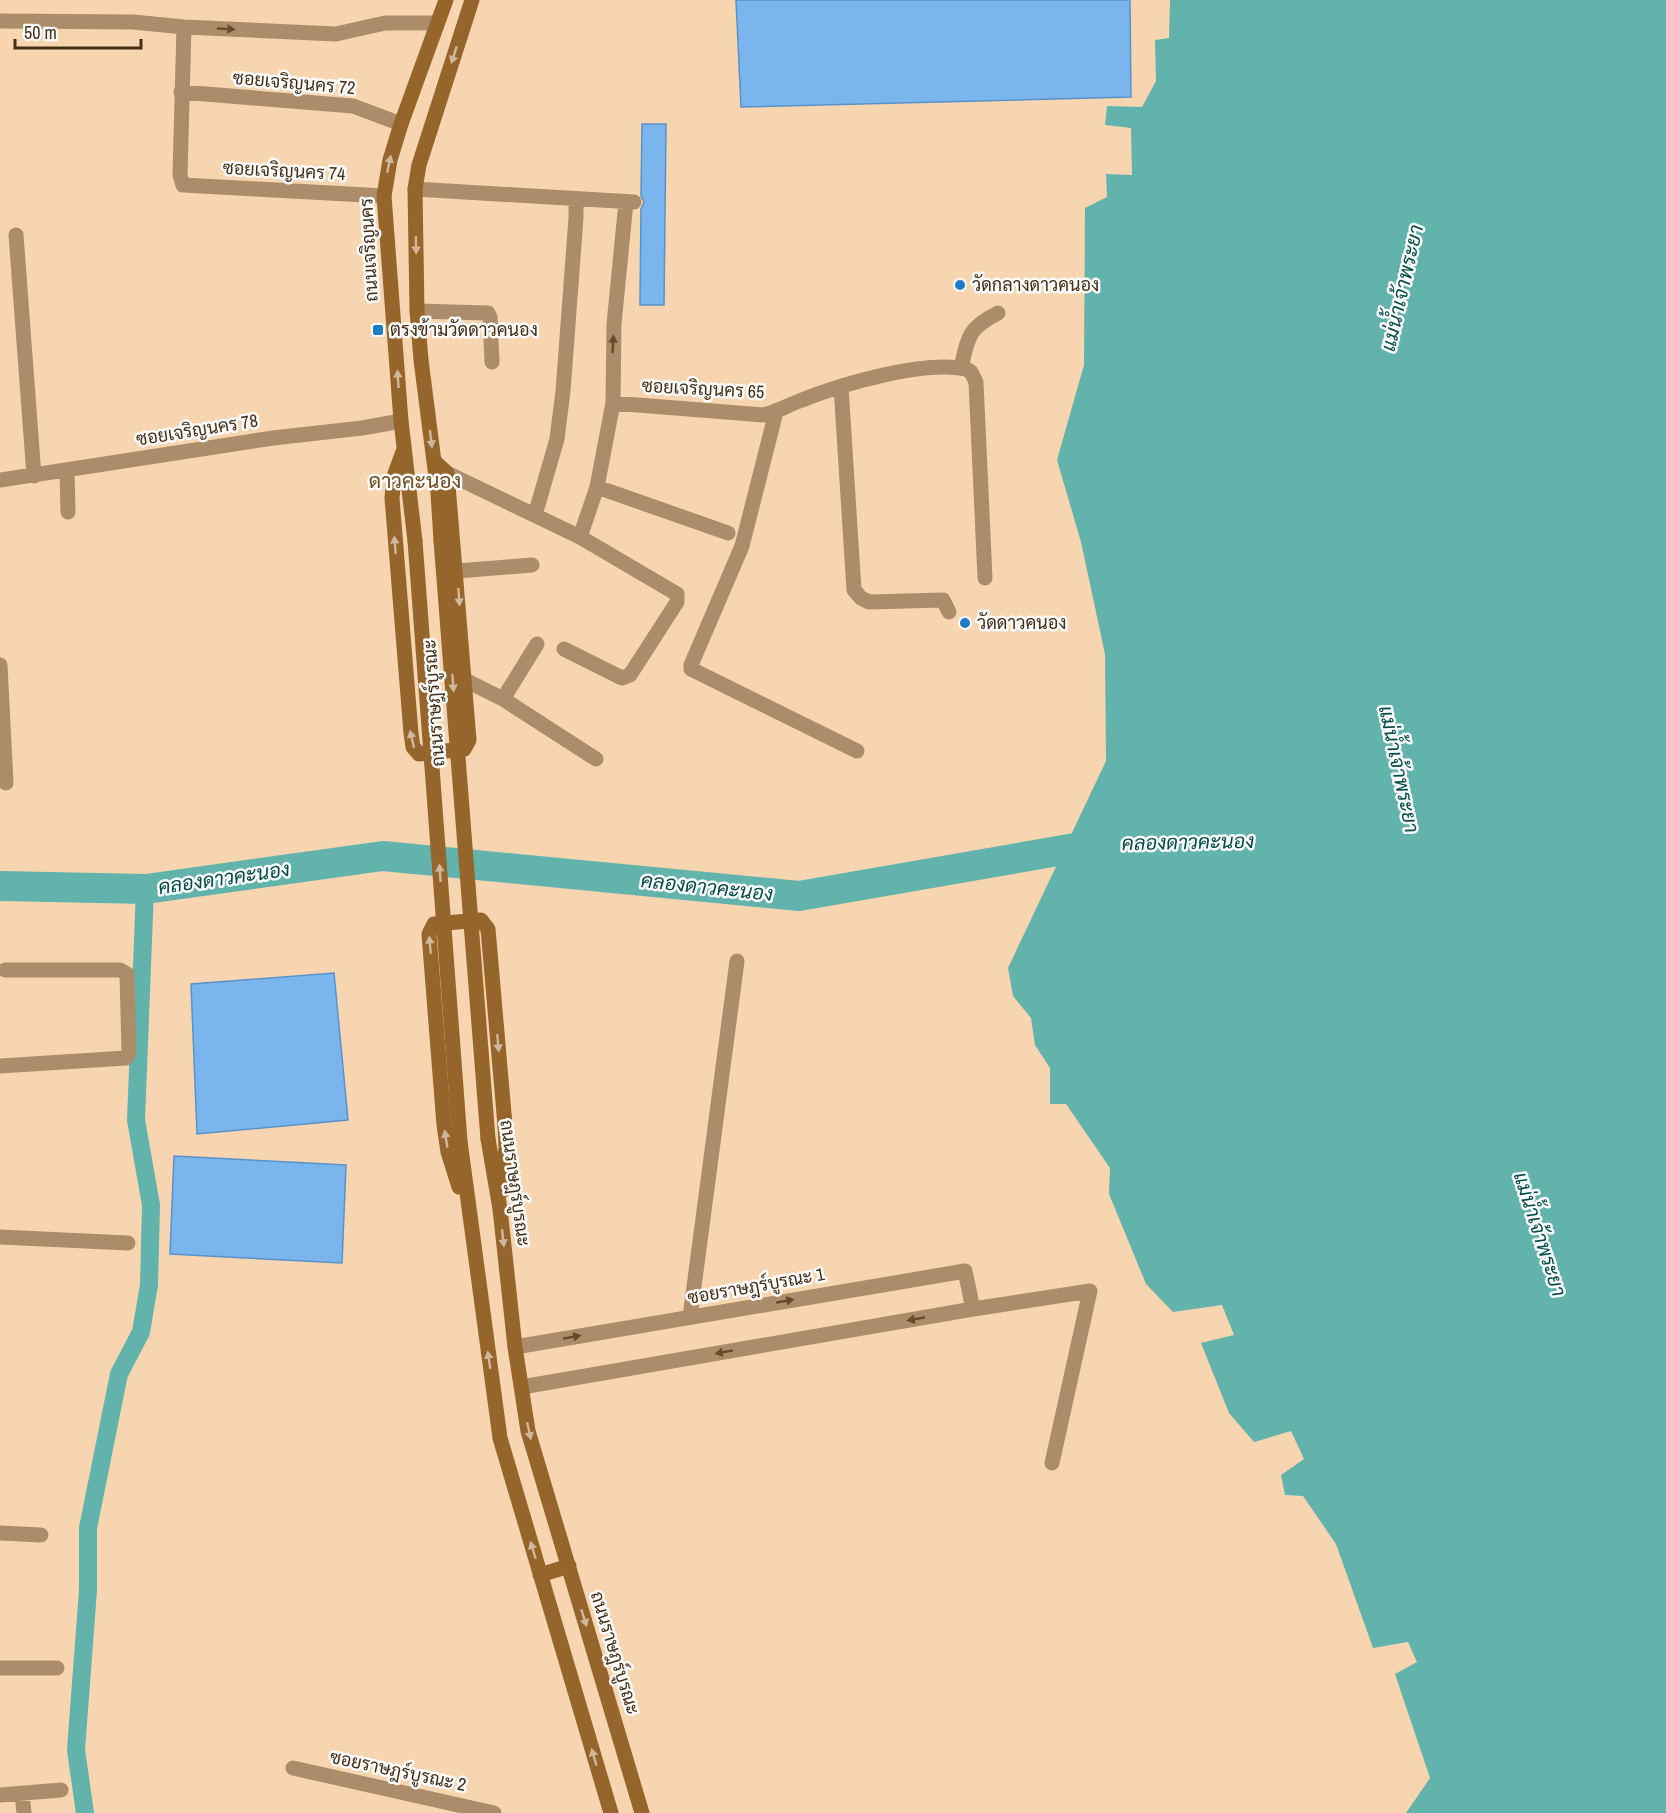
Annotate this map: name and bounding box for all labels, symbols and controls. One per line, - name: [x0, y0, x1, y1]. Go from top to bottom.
- scale bar: [15, 12, 141, 50]
- text: 50 m: [24, 20, 57, 45]
- one-way arrow: [217, 25, 236, 34]
- one-way arrow: [449, 47, 458, 65]
- street label: ซอยเจริญนคร 72: [232, 65, 356, 100]
- street label: ซอยเจริญนคร 74: [222, 155, 346, 186]
- one-way arrow: [385, 155, 395, 173]
- street label: ถนนเจริญนคร: [353, 197, 384, 302]
- water label: แม่น้ำเจ้าพระยา: [1370, 221, 1429, 354]
- one-way arrow: [411, 235, 421, 254]
- place label: วัดกลางดาวคนอง: [972, 272, 1099, 297]
- marker: วัดกลางดาวคนอง: [953, 278, 967, 292]
- place label: ตรงข้ามวัดดาวคนอง: [390, 317, 538, 342]
- marker: ตรงข้ามวัดดาวคนอง: [371, 323, 385, 337]
- one-way arrow: [609, 335, 618, 354]
- one-way arrow: [393, 369, 402, 388]
- street label: ซอยเจริญนคร 65: [641, 373, 765, 404]
- street label: ซอยเจริญนคร 78: [134, 408, 259, 451]
- one-way arrow: [426, 429, 436, 448]
- district label: ดาวคะนอง: [369, 466, 461, 495]
- one-way arrow: [391, 535, 400, 554]
- one-way arrow: [454, 588, 463, 607]
- place label: วัดดาวคนอง: [977, 610, 1067, 635]
- marker: วัดดาวคนอง: [958, 616, 972, 630]
- street label: ถนนราษฎร์บูรณะ: [417, 638, 451, 768]
- one-way arrow: [448, 674, 457, 693]
- water label: แม่น้ำเจ้าพระยา: [1373, 702, 1430, 835]
- one-way arrow: [407, 729, 417, 748]
- water label: คลองดาวคะนอง: [1121, 827, 1254, 856]
- water label: คลองดาวคะนอง: [156, 855, 291, 900]
- one-way arrow: [435, 864, 445, 883]
- water label: คลองดาวคะนอง: [640, 866, 774, 907]
- one-way arrow: [425, 935, 434, 954]
- one-way arrow: [493, 1034, 503, 1053]
- street label: ถนนราษฎร์บูรณะ: [493, 1118, 537, 1248]
- one-way arrow: [442, 1129, 451, 1148]
- water label: แม่น้ำเจ้าพระยา: [1508, 1167, 1577, 1299]
- one-way arrow: [498, 1229, 508, 1248]
- street label: ซอยราษฎร์บูรณะ 1: [686, 1261, 827, 1311]
- one-way arrow: [776, 1296, 795, 1305]
- one-way arrow: [906, 1315, 925, 1324]
- one-way arrow: [563, 1332, 582, 1341]
- one-way arrow: [714, 1348, 733, 1357]
- one-way arrow: [485, 1351, 494, 1370]
- one-way arrow: [525, 1422, 534, 1441]
- one-way arrow: [528, 1541, 537, 1559]
- street label: ถนนราษฎร์บูรณะ: [584, 1588, 646, 1718]
- one-way arrow: [580, 1609, 589, 1627]
- street label: ซอยราษฎร์บูรณะ 2: [328, 1744, 468, 1798]
- one-way arrow: [589, 1748, 598, 1766]

